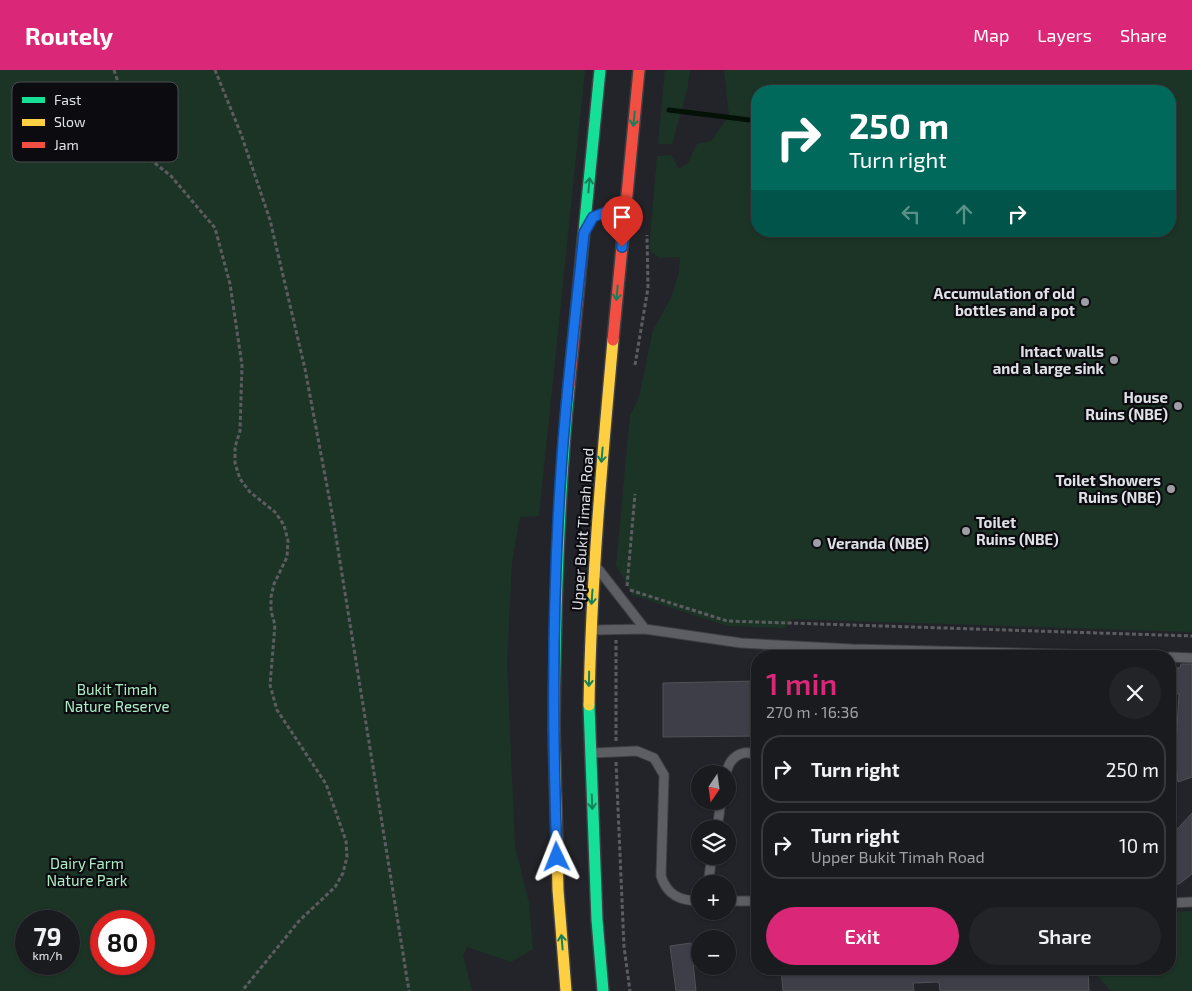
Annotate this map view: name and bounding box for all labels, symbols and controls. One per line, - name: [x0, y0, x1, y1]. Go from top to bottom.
- text: Routely: [25, 21, 113, 50]
- text: Map: [973, 24, 1009, 46]
- text: Layers: [1037, 24, 1092, 46]
- text: Share: [1120, 24, 1167, 46]
- legend: [12, 82, 178, 162]
- text: Fast: [54, 91, 81, 108]
- text: 250 m: [849, 104, 949, 146]
- icon: right: [766, 105, 831, 170]
- one-way arrow: [630, 110, 639, 126]
- text: Slow: [54, 113, 86, 130]
- text: Jam: [54, 136, 79, 153]
- text: Turn right: [849, 146, 947, 172]
- one-way arrow: [584, 177, 594, 193]
- pin: [601, 196, 643, 247]
- icon: left: [897, 200, 925, 228]
- icon: ahead: [950, 200, 978, 228]
- icon: right: [1003, 200, 1031, 228]
- icon: arrive: [608, 203, 636, 231]
- place label: Accumulation of old bottles and a pot: [934, 284, 1075, 319]
- one-way arrow: [613, 285, 622, 301]
- marker: Accumulation of old bottles and a pot: [1079, 296, 1091, 308]
- place label: Intact walls and a large sink: [993, 342, 1105, 377]
- marker: Intact walls and a large sink: [1108, 354, 1120, 366]
- place label: House Ruins (NBE): [1085, 388, 1168, 423]
- marker: House Ruins (NBE): [1172, 400, 1184, 412]
- street label: Upper Bukit Timah Road: [567, 447, 597, 611]
- one-way arrow: [597, 447, 607, 463]
- place label: Toilet Showers Ruins (NBE): [1056, 471, 1161, 506]
- marker: Toilet Showers Ruins (NBE): [1165, 483, 1177, 495]
- place label: Toilet Ruins (NBE): [976, 513, 1059, 548]
- marker: Toilet Ruins (NBE): [960, 525, 972, 537]
- place label: Veranda (NBE): [827, 534, 929, 552]
- marker: Veranda (NBE): [811, 537, 823, 549]
- one-way arrow: [587, 589, 596, 605]
- text: 1 min: [766, 665, 837, 701]
- button: close: [1109, 667, 1161, 719]
- one-way arrow: [584, 670, 594, 687]
- park label: Bukit Timah Nature Reserve: [64, 680, 170, 715]
- text: 270 m · 16:36: [766, 702, 859, 721]
- icon: right: [768, 755, 796, 783]
- text: Turn right: [811, 758, 899, 781]
- text: 250 m: [1106, 758, 1159, 781]
- north arrow: [691, 765, 736, 810]
- map controls: [691, 765, 736, 975]
- one-way arrow: [588, 794, 597, 810]
- button: layers: [691, 820, 736, 865]
- text: Turn right: [811, 824, 899, 847]
- position arrow: [530, 830, 582, 882]
- icon: right: [768, 831, 796, 859]
- text: 10 m: [1119, 834, 1159, 857]
- text: Upper Bukit Timah Road: [811, 847, 985, 866]
- park label: Dairy Farm Nature Park: [47, 854, 128, 889]
- button: +: [691, 875, 736, 920]
- button: Exit: [766, 907, 959, 965]
- button: Share: [969, 907, 1161, 965]
- speed limit sign: 80: [90, 910, 155, 975]
- text: 79: [34, 921, 61, 951]
- button: −: [691, 930, 736, 975]
- one-way arrow: [557, 935, 566, 951]
- text: km/h: [33, 948, 62, 962]

